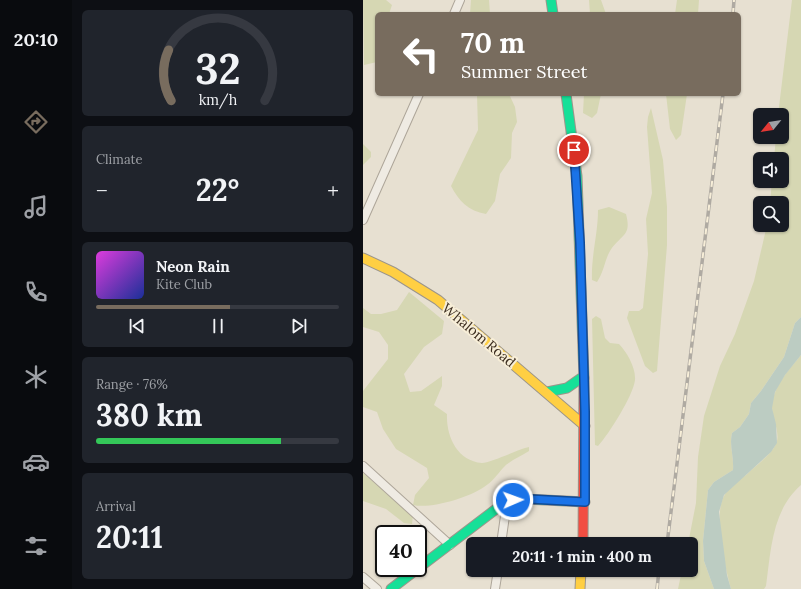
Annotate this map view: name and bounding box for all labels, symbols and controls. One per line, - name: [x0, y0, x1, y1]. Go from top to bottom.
- text: 70 m: [461, 25, 525, 61]
- text: 20:10: [14, 28, 58, 51]
- icon: left: [395, 28, 447, 80]
- text: 32: [195, 42, 240, 95]
- text: Summer Street: [461, 60, 587, 83]
- text: km/h: [198, 90, 237, 109]
- icon: directions: [22, 108, 50, 136]
- north arrow: [753, 108, 789, 144]
- map controls: [753, 108, 789, 232]
- pin: [557, 133, 591, 167]
- icon: arrive: [563, 139, 585, 161]
- text: Climate: [96, 151, 143, 168]
- button: sound: [753, 152, 789, 188]
- text: 22°: [196, 171, 239, 209]
- text: −: [96, 176, 108, 204]
- text: +: [327, 176, 339, 204]
- icon: music: [22, 193, 50, 221]
- button: search: [753, 196, 789, 232]
- text: Neon Rain: [156, 257, 230, 276]
- text: Kite Club: [156, 276, 212, 293]
- icon: phone: [22, 278, 50, 306]
- street label: Whalom Road: [439, 299, 519, 371]
- icon: previous: [126, 315, 148, 337]
- icon: pause: [207, 315, 229, 337]
- icon: next: [288, 315, 310, 337]
- icon: climate: [22, 363, 50, 391]
- text: Range · 76%: [96, 376, 168, 393]
- text: 380 km: [96, 396, 202, 434]
- icon: car: [22, 448, 50, 476]
- position arrow: [492, 479, 534, 521]
- text: Arrival: [96, 498, 136, 515]
- text: 20:11: [96, 518, 163, 556]
- speed limit sign: 40: [375, 525, 427, 577]
- icon: filters: [22, 532, 50, 560]
- text: 20:11 · 1 min · 400 m: [512, 547, 652, 566]

